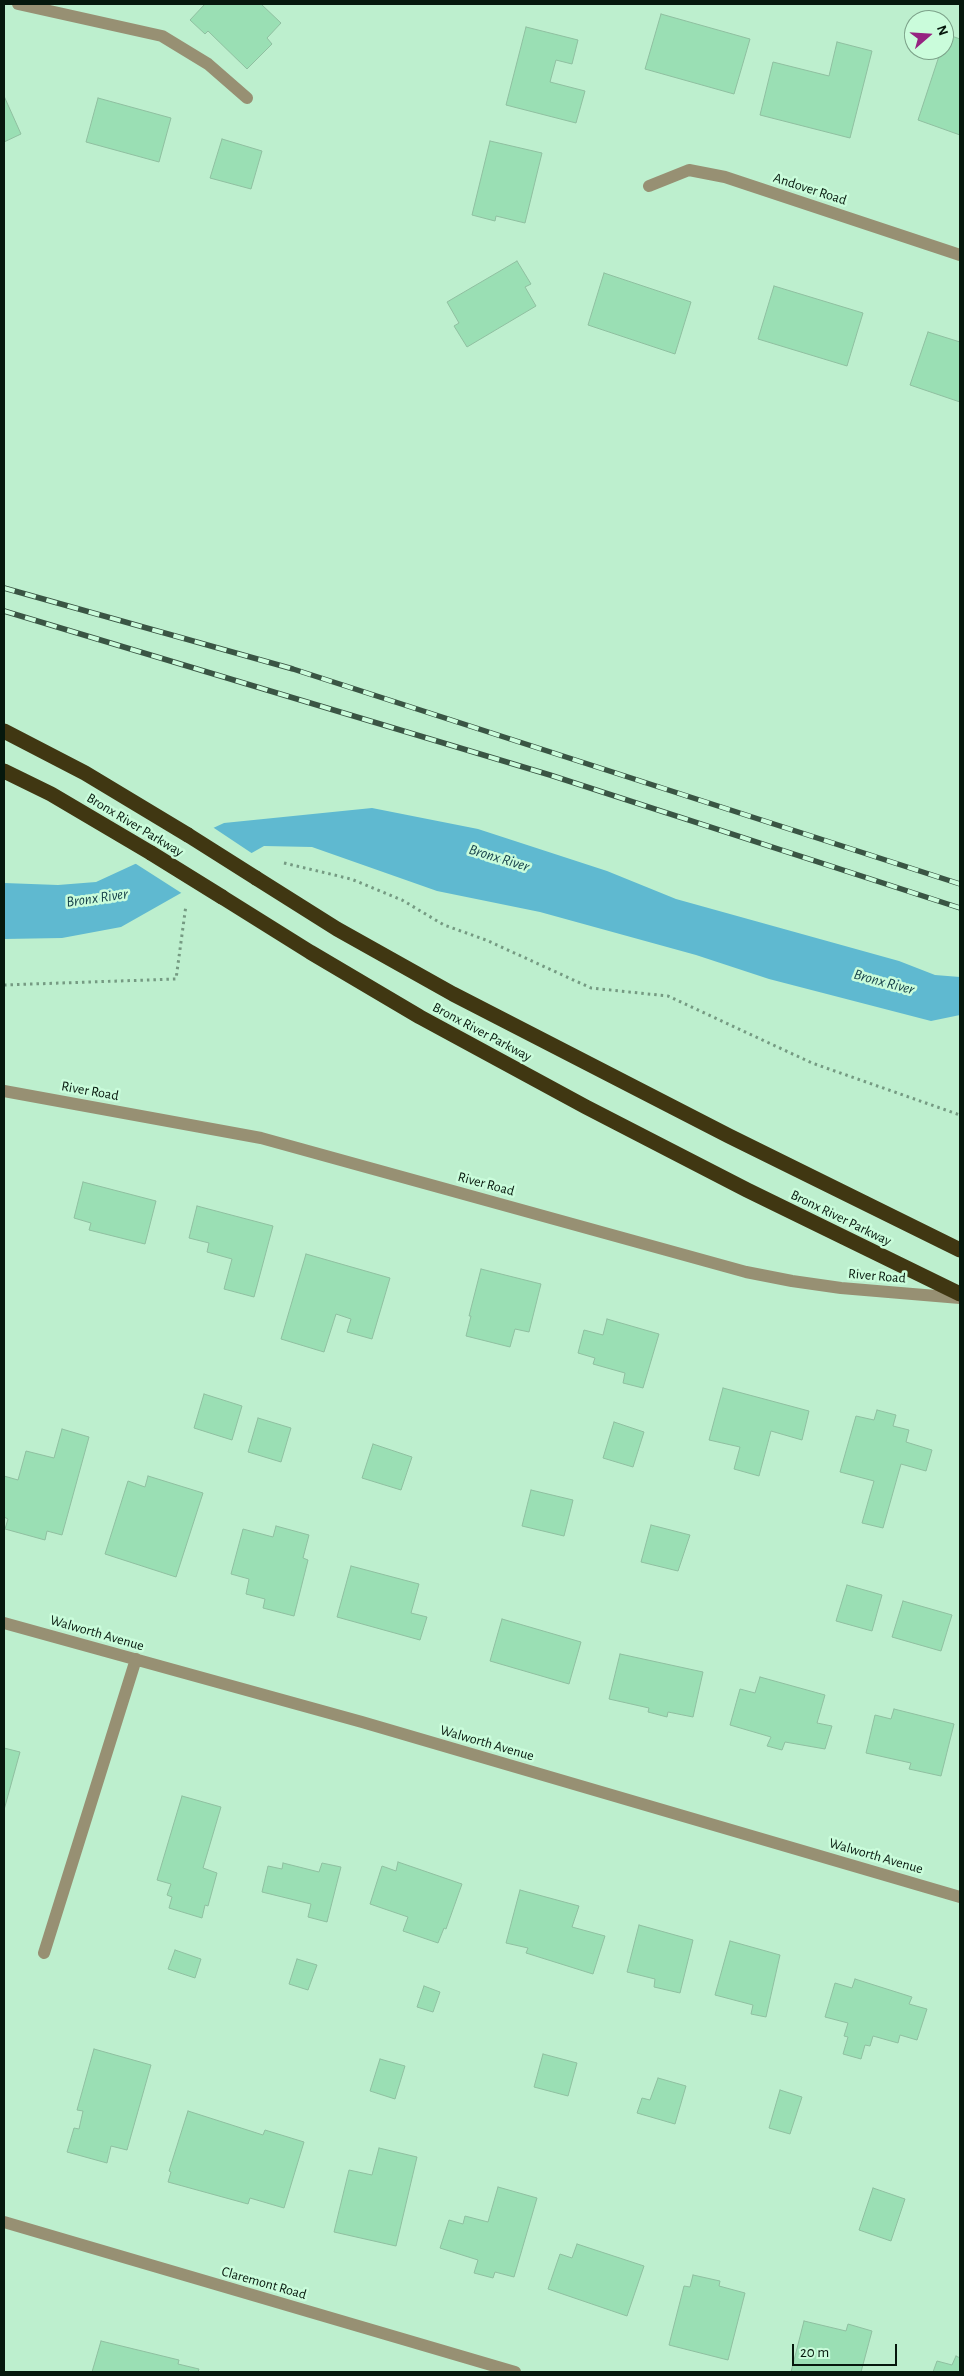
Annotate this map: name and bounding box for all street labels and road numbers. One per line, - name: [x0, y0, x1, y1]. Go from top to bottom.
- street label: Andover Road: [771, 169, 849, 209]
- street label: Bronx River Parkway: [84, 789, 186, 861]
- street label: Bronx River Parkway: [429, 999, 535, 1065]
- street label: River Road: [60, 1078, 120, 1104]
- street label: River Road: [456, 1168, 516, 1200]
- street label: Bronx River Parkway: [788, 1186, 894, 1250]
- street label: River Road: [847, 1265, 907, 1287]
- street label: Walworth Avenue: [48, 1612, 146, 1654]
- street label: Walworth Avenue: [438, 1722, 536, 1764]
- street label: Walworth Avenue: [827, 1835, 925, 1877]
- street label: Claremont Road: [219, 2263, 309, 2303]

